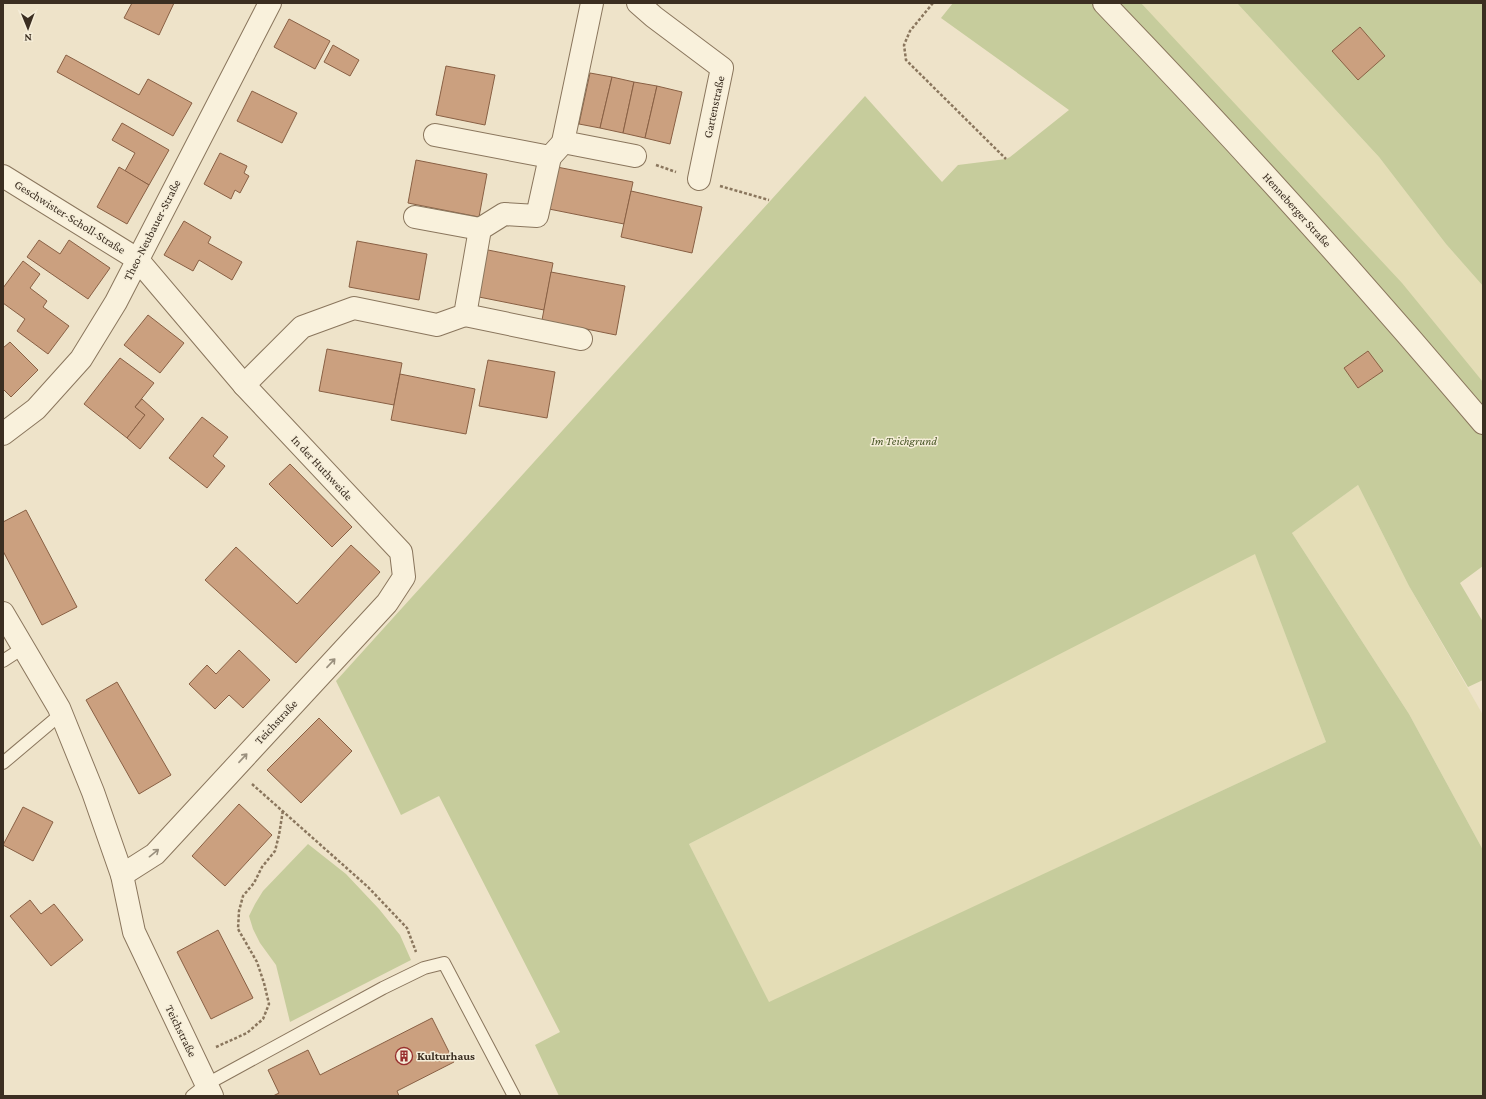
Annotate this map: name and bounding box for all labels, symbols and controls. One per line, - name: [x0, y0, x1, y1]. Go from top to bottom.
- north arrow: [8, 8, 48, 48]
- text: N: [24, 32, 32, 44]
- street label: Gartenstraße: [701, 75, 727, 139]
- street label: Henneberger Straße: [1260, 170, 1334, 250]
- street label: Geschwister-Scholl-Straße: [12, 177, 128, 257]
- street label: Theo-Neubauer-Straße: [120, 177, 184, 283]
- street label: In der Huthweide: [288, 433, 356, 503]
- park label: Im Teichgrund: [871, 434, 937, 448]
- one-way arrow: [326, 658, 336, 668]
- street label: Teichstraße: [252, 697, 300, 747]
- one-way arrow: [238, 753, 247, 763]
- one-way arrow: [149, 849, 160, 858]
- street label: Teichstraße: [162, 1003, 200, 1059]
- building icon: Kulturhaus: [394, 1046, 414, 1066]
- place label: Kulturhaus: [417, 1049, 475, 1063]

